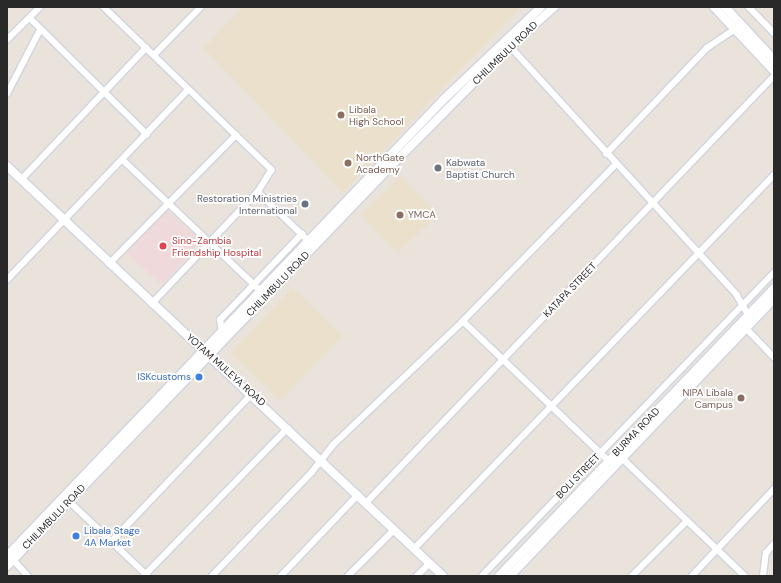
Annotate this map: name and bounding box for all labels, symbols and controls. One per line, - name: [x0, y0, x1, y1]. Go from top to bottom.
- street label: CHILIMBULU ROAD: [470, 19, 540, 87]
- place label: Libala High School: [349, 103, 404, 126]
- marker: Libala High School: [336, 110, 346, 120]
- place label: NorthGate Academy: [356, 151, 405, 174]
- place label: Kabwata Baptist Church: [446, 156, 515, 180]
- marker: NorthGate Academy: [343, 158, 353, 168]
- marker: Kabwata Baptist Church: [433, 163, 443, 173]
- place label: Restoration Ministries International: [197, 192, 297, 216]
- marker: Restoration Ministries International: [300, 199, 310, 209]
- place label: YMCA: [408, 209, 436, 221]
- marker: YMCA: [395, 210, 405, 220]
- place label: Sino-Zambia Friendship Hospital: [172, 234, 261, 258]
- marker: Sino-Zambia Friendship Hospital: [157, 240, 169, 252]
- street label: CHILIMBULU ROAD: [244, 249, 312, 319]
- street label: KATAPA STREET: [541, 260, 599, 320]
- street label: YOTAM MULEYA ROAD: [184, 331, 268, 409]
- place label: lSKcustoms: [138, 371, 191, 383]
- marker: lSKcustoms: [194, 372, 204, 382]
- place label: NIPA Libala Campus: [682, 386, 733, 410]
- marker: NIPA Libala Campus: [736, 393, 746, 403]
- street label: BURMA ROAD: [610, 405, 662, 459]
- street label: BOLI STREET: [553, 451, 603, 501]
- street label: CHILIMBULU ROAD: [20, 482, 88, 552]
- place label: Libala Stage 4A Market: [84, 524, 140, 548]
- marker: Libala Stage 4A Market: [71, 531, 81, 541]

